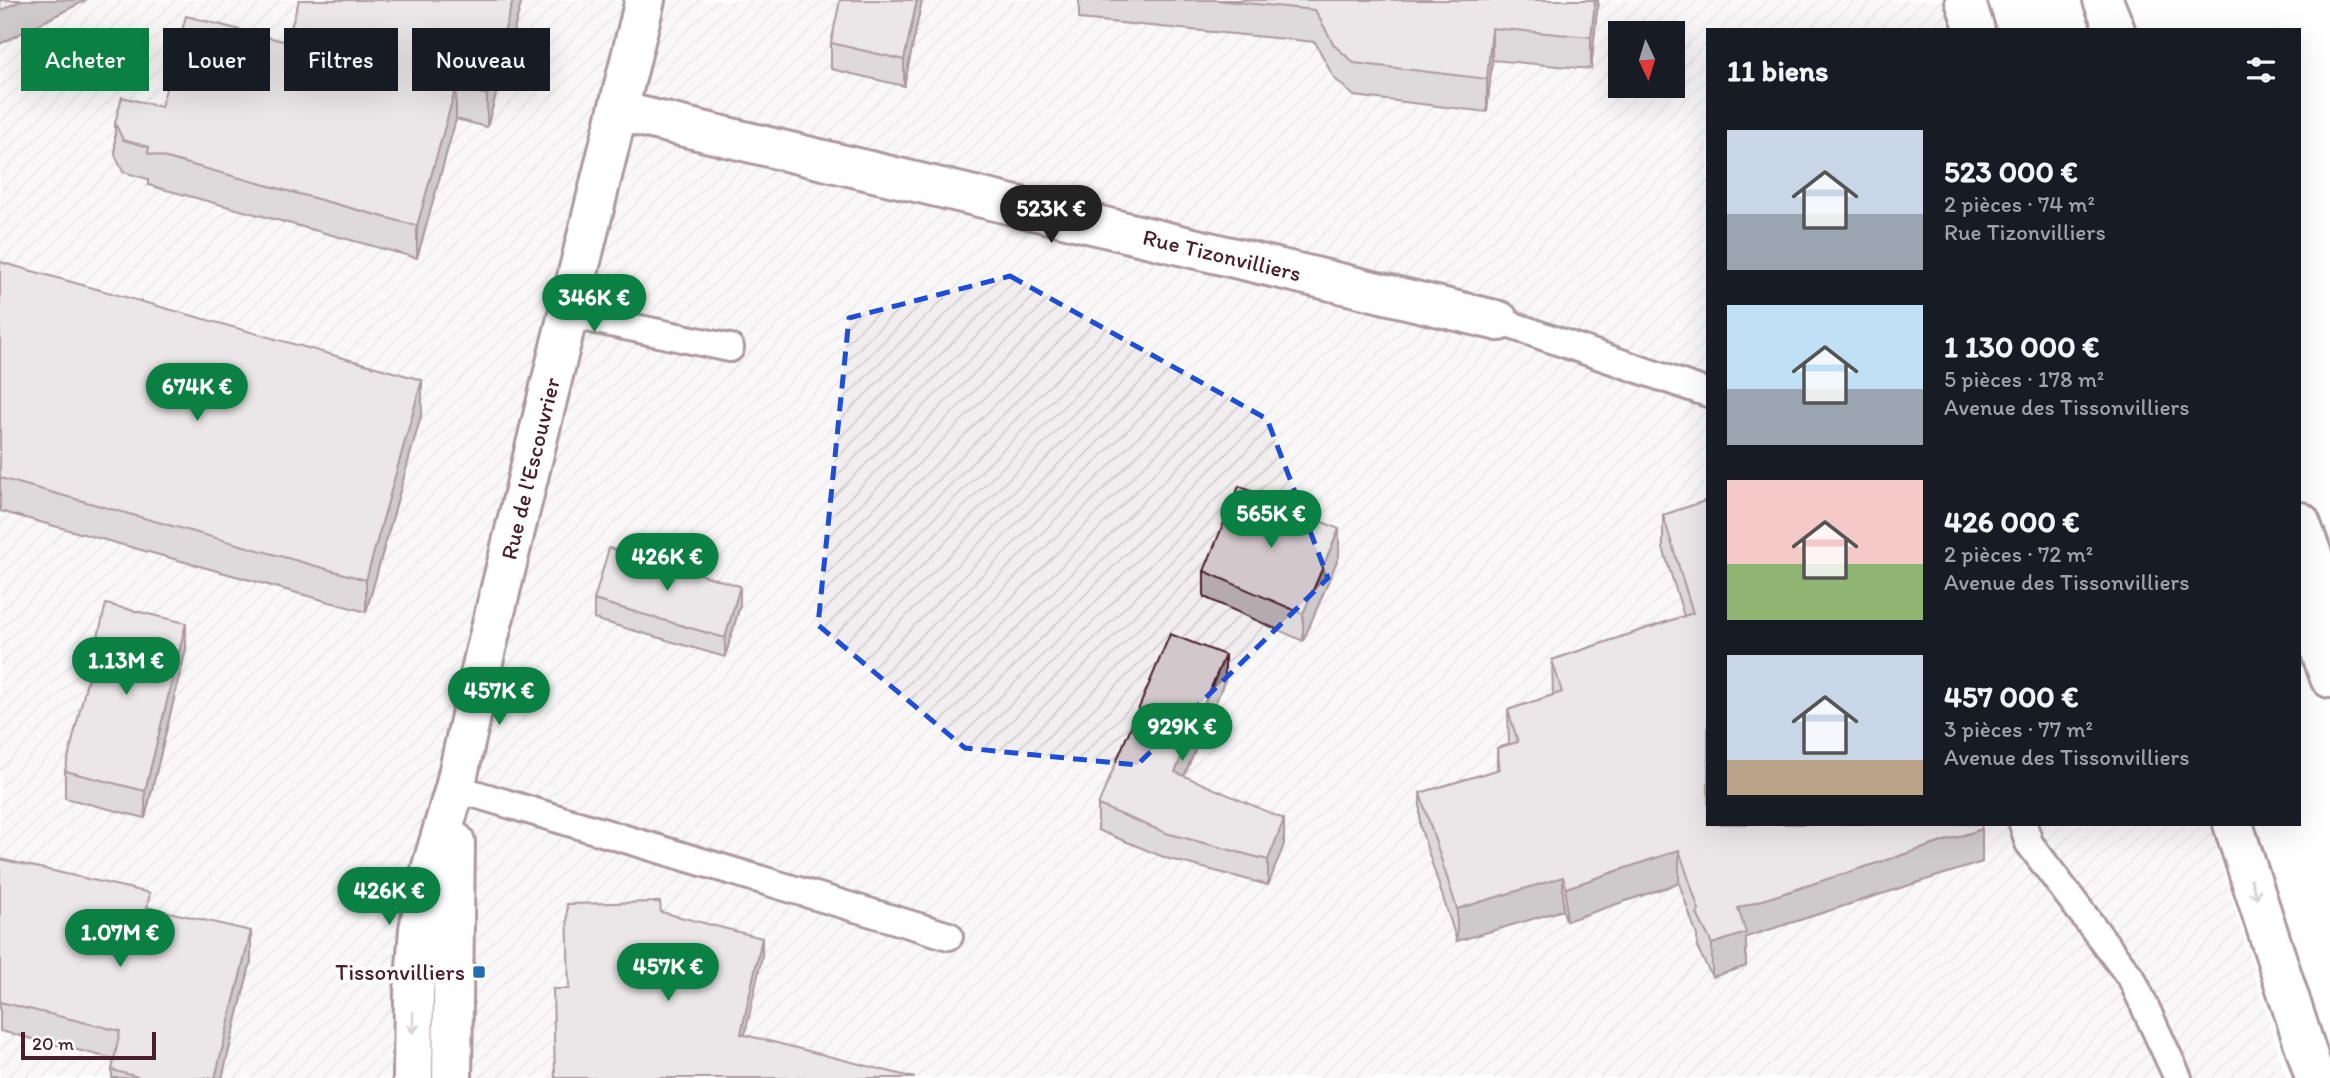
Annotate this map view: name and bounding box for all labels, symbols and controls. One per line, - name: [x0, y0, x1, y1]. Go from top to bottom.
- north arrow: [1608, 21, 1685, 98]
- map controls: [1608, 21, 1685, 98]
- chip: Acheter: [21, 28, 149, 91]
- chip: Louer: [163, 28, 270, 91]
- chip: Filtres: [284, 28, 398, 91]
- chip: Nouveau: [412, 28, 550, 91]
- icon: filters: [2242, 51, 2280, 89]
- text: 11 biens: [1727, 52, 1829, 89]
- text: 523 000 €: [1944, 153, 2078, 190]
- icon: home: [1783, 158, 1867, 242]
- pin: 523K €: [994, 186, 1108, 245]
- text: 2 pièces · 74 m²: [1944, 190, 2095, 218]
- text: 523K €: [1016, 194, 1086, 222]
- text: Rue Tizonvilliers: [1944, 218, 2106, 246]
- street label: Rue Tizonvilliers: [1140, 223, 1304, 287]
- pin: 346K €: [537, 274, 651, 334]
- text: 346K €: [558, 283, 630, 311]
- text: 1 130 000 €: [1944, 328, 2100, 365]
- icon: home: [1783, 333, 1867, 417]
- pin: 674K €: [140, 364, 254, 423]
- text: 5 pièces · 178 m²: [1944, 365, 2104, 393]
- text: 674K €: [162, 372, 232, 400]
- street label: Rue de l'Escouvrier: [494, 375, 566, 563]
- text: Avenue des Tissonvilliers: [1944, 393, 2190, 421]
- pin: 565K €: [1214, 490, 1328, 550]
- text: 565K €: [1236, 499, 1306, 527]
- text: 426 000 €: [1944, 503, 2080, 540]
- icon: home: [1783, 508, 1867, 592]
- pin: 426K €: [610, 534, 724, 593]
- text: 2 pièces · 72 m²: [1944, 540, 2093, 568]
- text: 426K €: [631, 542, 703, 570]
- text: Avenue des Tissonvilliers: [1944, 568, 2190, 596]
- pin: 1.13M €: [61, 638, 191, 697]
- text: 1.13M €: [88, 646, 164, 674]
- pin: 457K €: [442, 668, 556, 727]
- text: 457K €: [464, 676, 534, 704]
- text: 457 000 €: [1944, 678, 2079, 715]
- icon: home: [1783, 683, 1867, 767]
- pin: 929K €: [1125, 704, 1239, 763]
- text: 929K €: [1147, 712, 1217, 740]
- text: 3 pièces · 77 m²: [1944, 715, 2093, 743]
- text: Avenue des Tissonvilliers: [1944, 743, 2190, 771]
- pin: 426K €: [332, 867, 446, 927]
- text: 426K €: [353, 876, 425, 904]
- one-way arrow: [2248, 878, 2261, 900]
- pin: 1.07M €: [55, 909, 185, 969]
- text: 1.07M €: [81, 918, 159, 946]
- pin: 457K €: [611, 944, 725, 1003]
- text: 457K €: [633, 952, 703, 980]
- place label: Tissonvilliers: [335, 958, 465, 986]
- marker: Tissonvilliers: [471, 964, 487, 980]
- one-way arrow: [406, 1011, 420, 1034]
- scale bar: [21, 1029, 156, 1061]
- text: 20 m: [32, 1032, 74, 1055]

